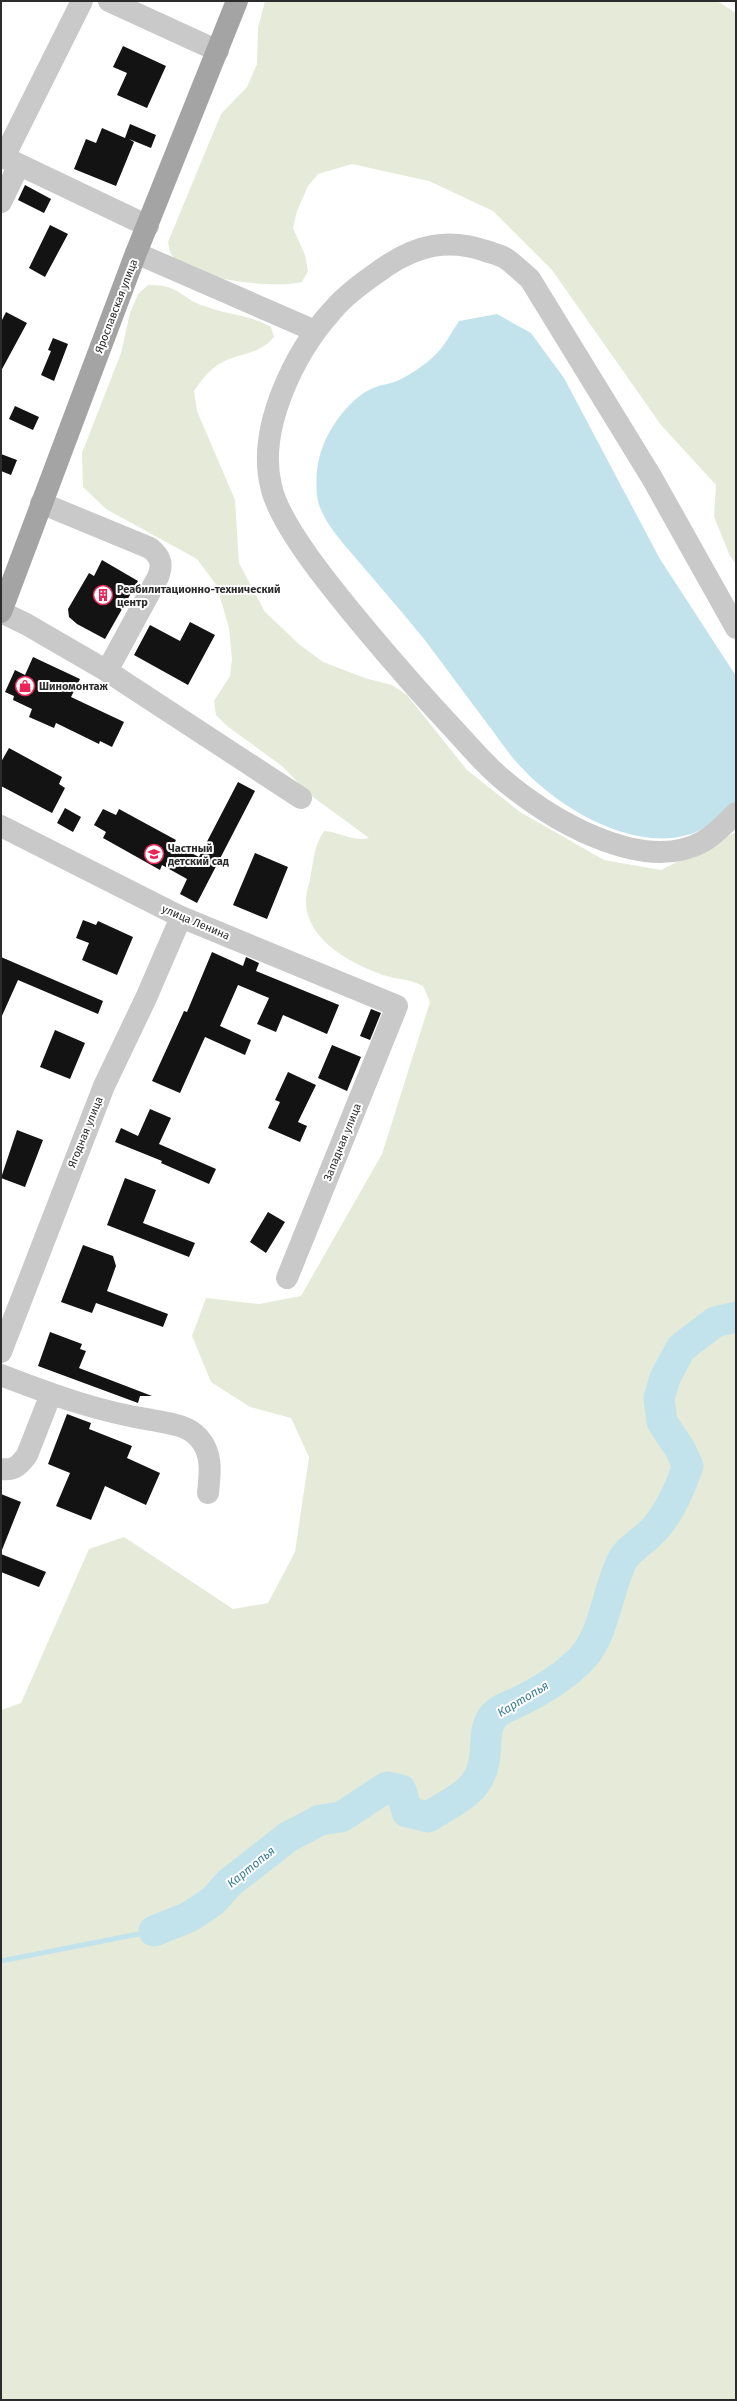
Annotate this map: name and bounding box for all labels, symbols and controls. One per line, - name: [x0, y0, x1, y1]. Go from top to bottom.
- street label: Ярославская улица: [93, 257, 140, 355]
- place label: Реабилитационно-технический центр: [117, 583, 281, 609]
- building icon: Реабилитационно-технический центр: [92, 584, 114, 606]
- shop icon: Шиномонтаж: [14, 675, 36, 697]
- place label: Шиномонтаж: [39, 680, 108, 693]
- place label: Частный детский сад: [168, 842, 229, 868]
- school or university icon: Частный детский сад: [143, 843, 165, 865]
- street label: улица Ленина: [160, 902, 232, 943]
- street label: Ягодная улица: [65, 1095, 106, 1170]
- street label: Западная улица: [321, 1102, 364, 1183]
- water label: Картопья: [495, 1678, 551, 1720]
- water label: Картопья: [224, 1843, 278, 1891]

